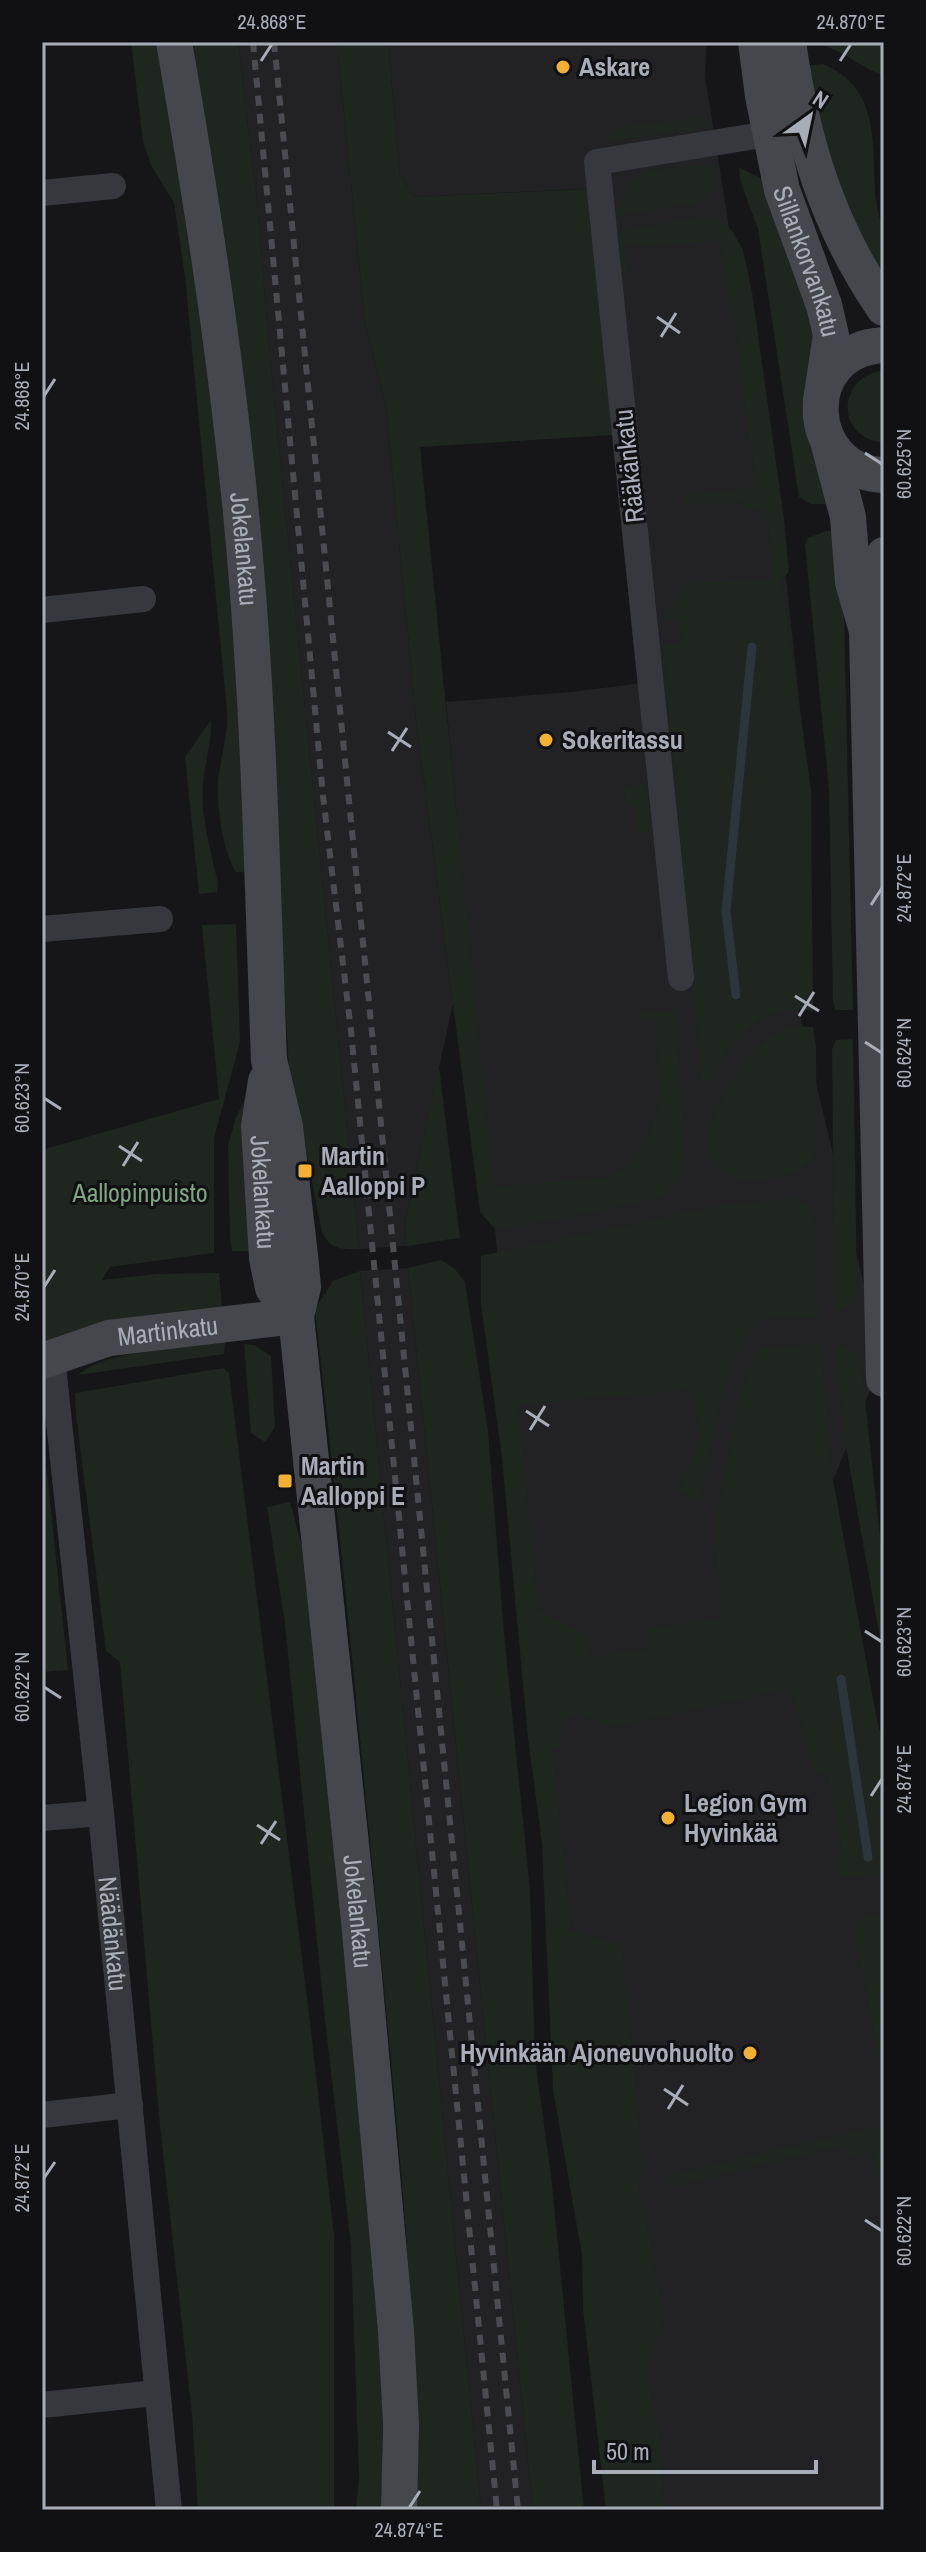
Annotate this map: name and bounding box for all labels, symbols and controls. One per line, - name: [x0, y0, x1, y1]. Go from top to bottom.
- text: 24.868°E: [237, 8, 307, 35]
- text: 24.870°E: [816, 8, 886, 35]
- place label: Askare: [579, 49, 650, 84]
- marker: Askare: [554, 58, 572, 76]
- north arrow: [770, 76, 850, 156]
- text: N: [807, 83, 835, 115]
- street label: Sillankorvankatu: [765, 181, 849, 340]
- text: 24.868°E: [8, 361, 35, 431]
- street label: Rääkänkatu: [605, 408, 652, 524]
- text: 60.625°N: [890, 429, 917, 499]
- street label: Jokelankatu: [222, 491, 267, 607]
- place label: Sokeritassu: [562, 722, 683, 757]
- marker: Sokeritassu: [537, 731, 555, 749]
- text: 24.872°E: [890, 853, 917, 923]
- text: 60.624°N: [890, 1018, 917, 1088]
- text: 60.623°N: [8, 1063, 35, 1133]
- street label: Jokelankatu: [243, 1134, 284, 1250]
- place label: Martin Aalloppi P: [321, 1138, 425, 1203]
- marker: Martin Aalloppi P: [296, 1162, 314, 1180]
- park label: Aallopinpuisto: [71, 1175, 208, 1210]
- text: 24.870°E: [8, 1252, 35, 1322]
- street label: Martinkatu: [116, 1307, 220, 1354]
- place label: Martin Aalloppi E: [301, 1448, 405, 1513]
- marker: Martin Aalloppi E: [276, 1472, 294, 1490]
- text: 60.623°N: [890, 1607, 917, 1677]
- text: 60.622°N: [8, 1652, 35, 1722]
- text: 24.874°E: [890, 1744, 917, 1814]
- place label: Legion Gym Hyvinkää: [684, 1785, 807, 1850]
- marker: Legion Gym Hyvinkää: [659, 1809, 677, 1827]
- street label: Jokelankatu: [335, 1853, 381, 1970]
- street label: Näädänkatu: [90, 1875, 136, 1993]
- place label: Hyvinkään Ajoneuvohuolto: [460, 2035, 734, 2070]
- marker: Hyvinkään Ajoneuvohuolto: [741, 2044, 759, 2062]
- text: 24.872°E: [8, 2143, 35, 2213]
- text: 60.622°N: [890, 2196, 917, 2266]
- scale bar: [594, 2424, 816, 2474]
- text: 50 m: [606, 2435, 650, 2467]
- text: 24.874°E: [374, 2516, 444, 2543]

